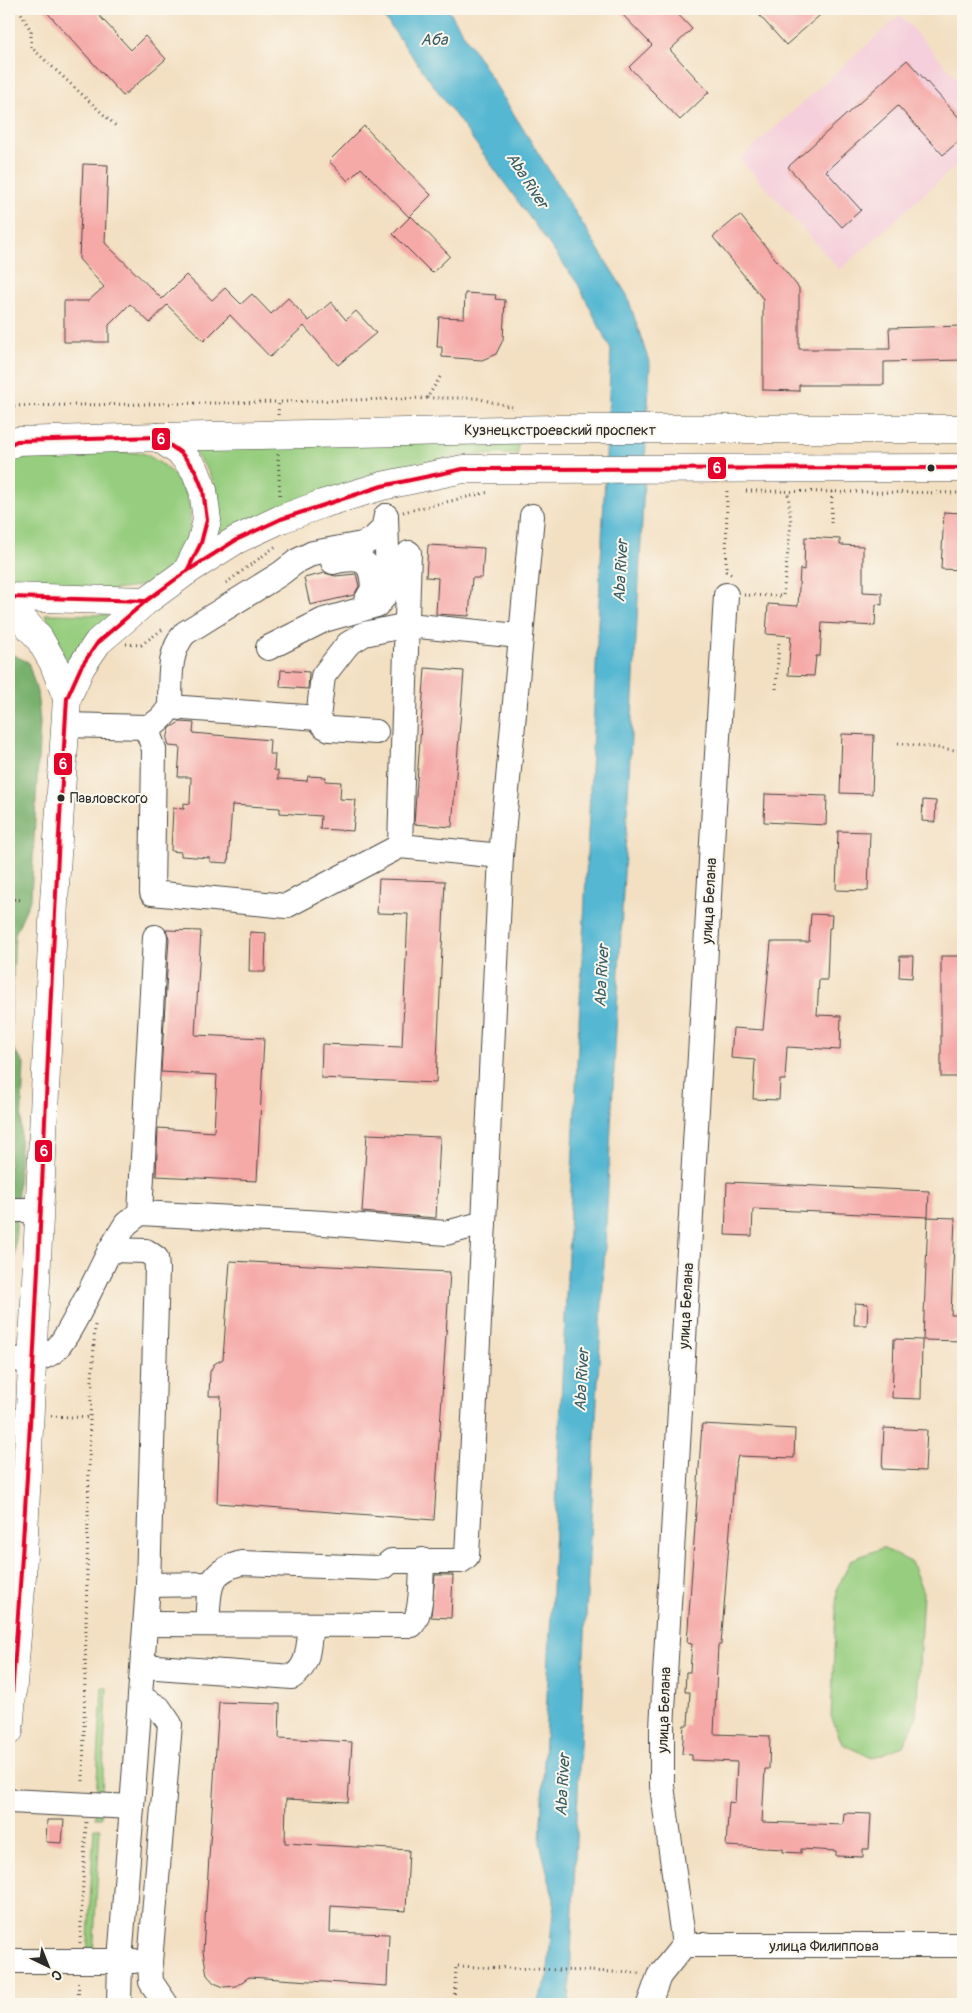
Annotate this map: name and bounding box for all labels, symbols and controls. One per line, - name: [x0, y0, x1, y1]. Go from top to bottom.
- water label: Аба: [420, 30, 449, 50]
- water label: Aba River: [502, 149, 554, 214]
- street label: Кузнецкстроевский проспект: [464, 421, 657, 440]
- line badge: 6: [151, 427, 171, 451]
- text: 6: [157, 431, 165, 448]
- line badge: 6: [707, 456, 727, 480]
- text: 6: [713, 460, 721, 477]
- unlabelled marker: [926, 463, 936, 473]
- water label: Aba River: [609, 537, 633, 603]
- line badge: 6: [53, 752, 73, 776]
- text: 6: [59, 756, 67, 773]
- place label: Павловского: [70, 790, 148, 807]
- marker: Павловского: [56, 793, 66, 803]
- street label: улица Белана: [698, 857, 721, 946]
- water label: Aba River: [590, 942, 614, 1008]
- line badge: 6: [34, 1139, 53, 1163]
- text: 6: [40, 1143, 48, 1160]
- street label: улица Белана: [675, 1262, 698, 1351]
- water label: Aba River: [570, 1346, 594, 1412]
- street label: улица Белана: [653, 1667, 676, 1754]
- water label: Aba River: [551, 1751, 575, 1817]
- street label: улица Филиппова: [768, 1937, 879, 1956]
- north arrow: [22, 1940, 72, 1990]
- text: С: [47, 1966, 65, 1985]

